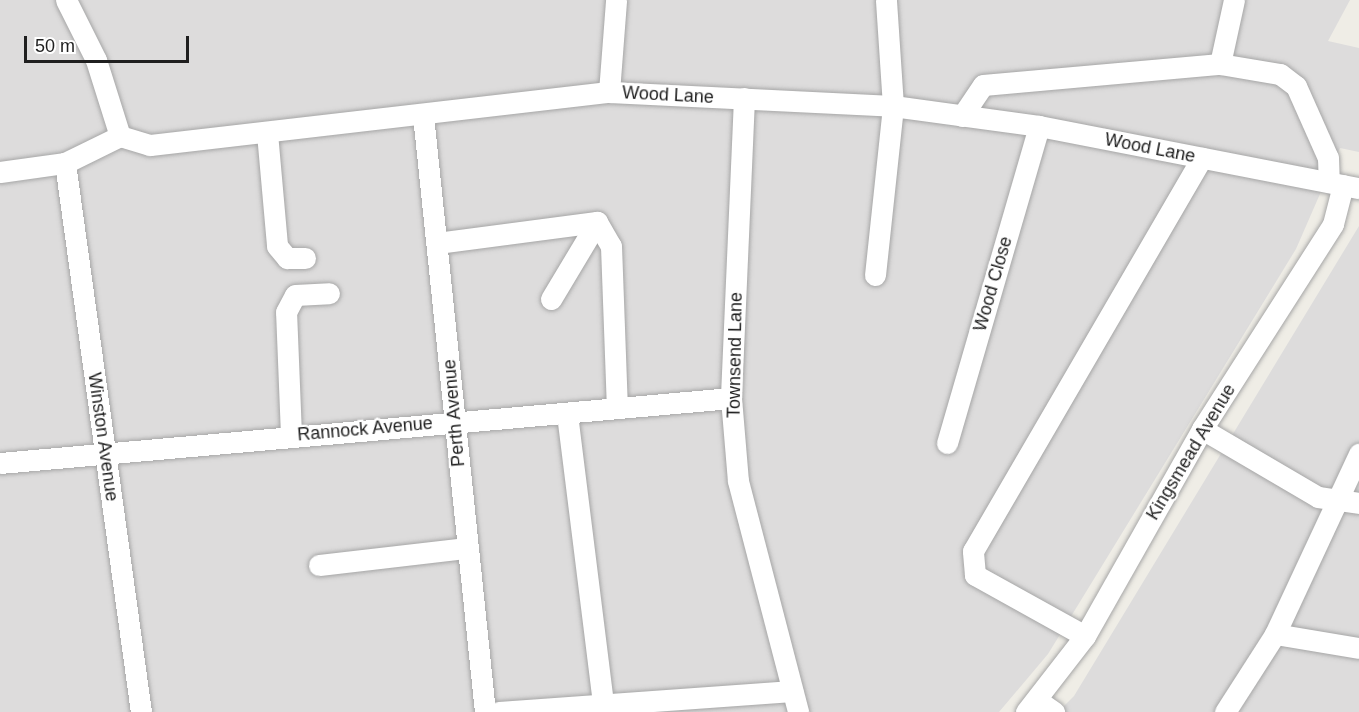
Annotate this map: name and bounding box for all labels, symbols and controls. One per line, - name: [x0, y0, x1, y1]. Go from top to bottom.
- scale bar: [27, 24, 192, 62]
- text: 50 m: [35, 36, 75, 56]
- street label: Wood Lane: [622, 82, 714, 108]
- street label: Wood Lane: [1103, 129, 1197, 167]
- street label: Wood Close: [969, 234, 1017, 334]
- street label: Townsend Lane: [723, 292, 747, 418]
- street label: Perth Avenue: [439, 358, 469, 468]
- street label: Winston Avenue: [83, 371, 123, 503]
- street label: Kingsmead Avenue: [1142, 380, 1240, 524]
- street label: Rannock Avenue: [296, 412, 434, 446]

